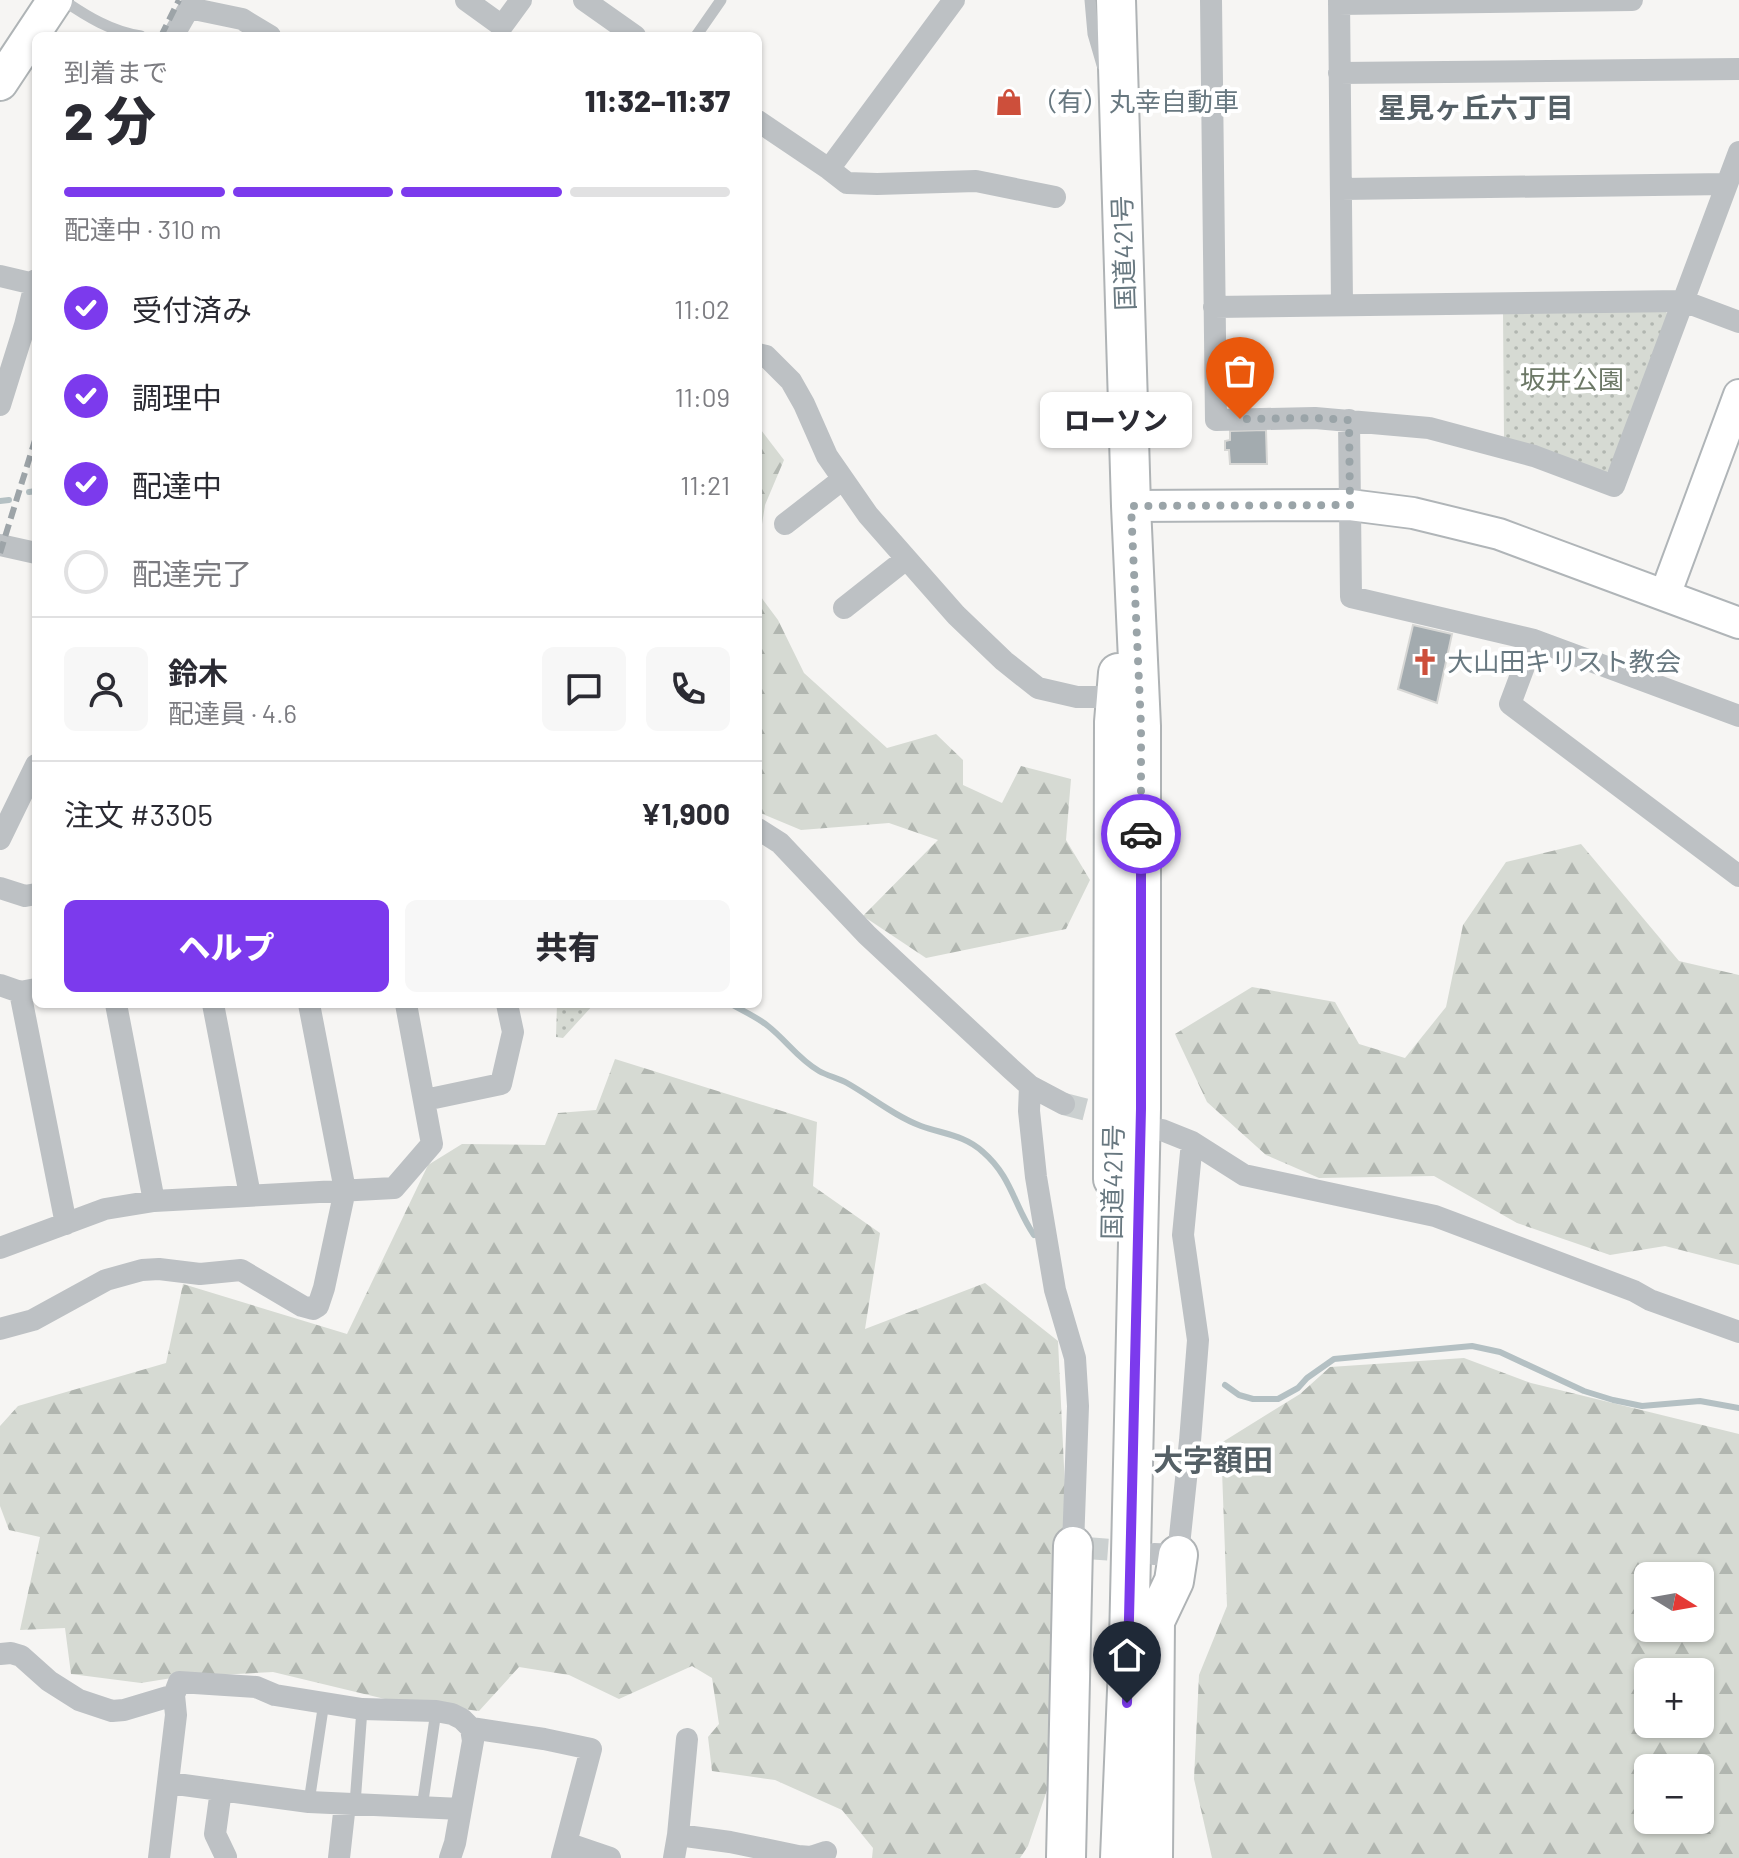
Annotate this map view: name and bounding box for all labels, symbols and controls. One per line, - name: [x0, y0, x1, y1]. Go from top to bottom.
- text: 到着まで: [64, 56, 168, 87]
- text: 11:32–11:37: [585, 82, 730, 118]
- place label: （有）丸幸自動車: [1031, 85, 1239, 116]
- shop icon: （有）丸幸自動車: [994, 87, 1024, 117]
- text: 2 分: [64, 88, 156, 150]
- district label: 星見ヶ丘六丁目: [1378, 90, 1574, 124]
- street label: 国道421号: [1105, 195, 1140, 311]
- text: 配達中 · 310 m: [64, 213, 222, 244]
- icon: check: [64, 286, 108, 330]
- text: 受付済み: [132, 291, 252, 327]
- text: 11:02: [674, 293, 730, 324]
- pin: [1206, 337, 1274, 419]
- icon: bag: [1218, 349, 1262, 393]
- park label: 坂井公園: [1520, 363, 1624, 394]
- icon: check: [64, 374, 108, 418]
- text: 調理中: [132, 379, 222, 415]
- text: 11:09: [675, 381, 730, 412]
- callout: ローソン: [1040, 391, 1192, 447]
- text: ローソン: [1064, 404, 1168, 435]
- icon: check: [64, 462, 108, 506]
- text: 配達中: [132, 467, 222, 503]
- text: 11:21: [680, 469, 730, 500]
- text: 配達完了: [132, 555, 252, 591]
- place label: 大山田キリスト教会: [1447, 645, 1681, 676]
- button: person: [64, 647, 148, 731]
- button: chat: [542, 647, 626, 731]
- button: phone: [646, 647, 730, 731]
- church icon: 大山田キリスト教会: [1410, 647, 1440, 677]
- text: 鈴木: [168, 654, 228, 690]
- text: 配達員 · 4.6: [168, 697, 297, 728]
- courier: [1101, 794, 1181, 874]
- text: ¥1,900: [641, 795, 730, 831]
- text: 注文 #3305: [64, 796, 213, 832]
- icon: car: [1119, 812, 1163, 856]
- button: ヘルプ: [64, 900, 389, 992]
- button: 共有: [405, 900, 730, 992]
- street label: 国道421号: [1095, 1124, 1128, 1240]
- district label: 大字額田: [1153, 1441, 1273, 1477]
- north arrow: [1634, 1562, 1714, 1642]
- map controls: [1634, 1562, 1714, 1834]
- pin: [1093, 1621, 1161, 1703]
- icon: home: [1105, 1633, 1149, 1677]
- button: +: [1634, 1658, 1714, 1738]
- button: −: [1634, 1754, 1714, 1834]

